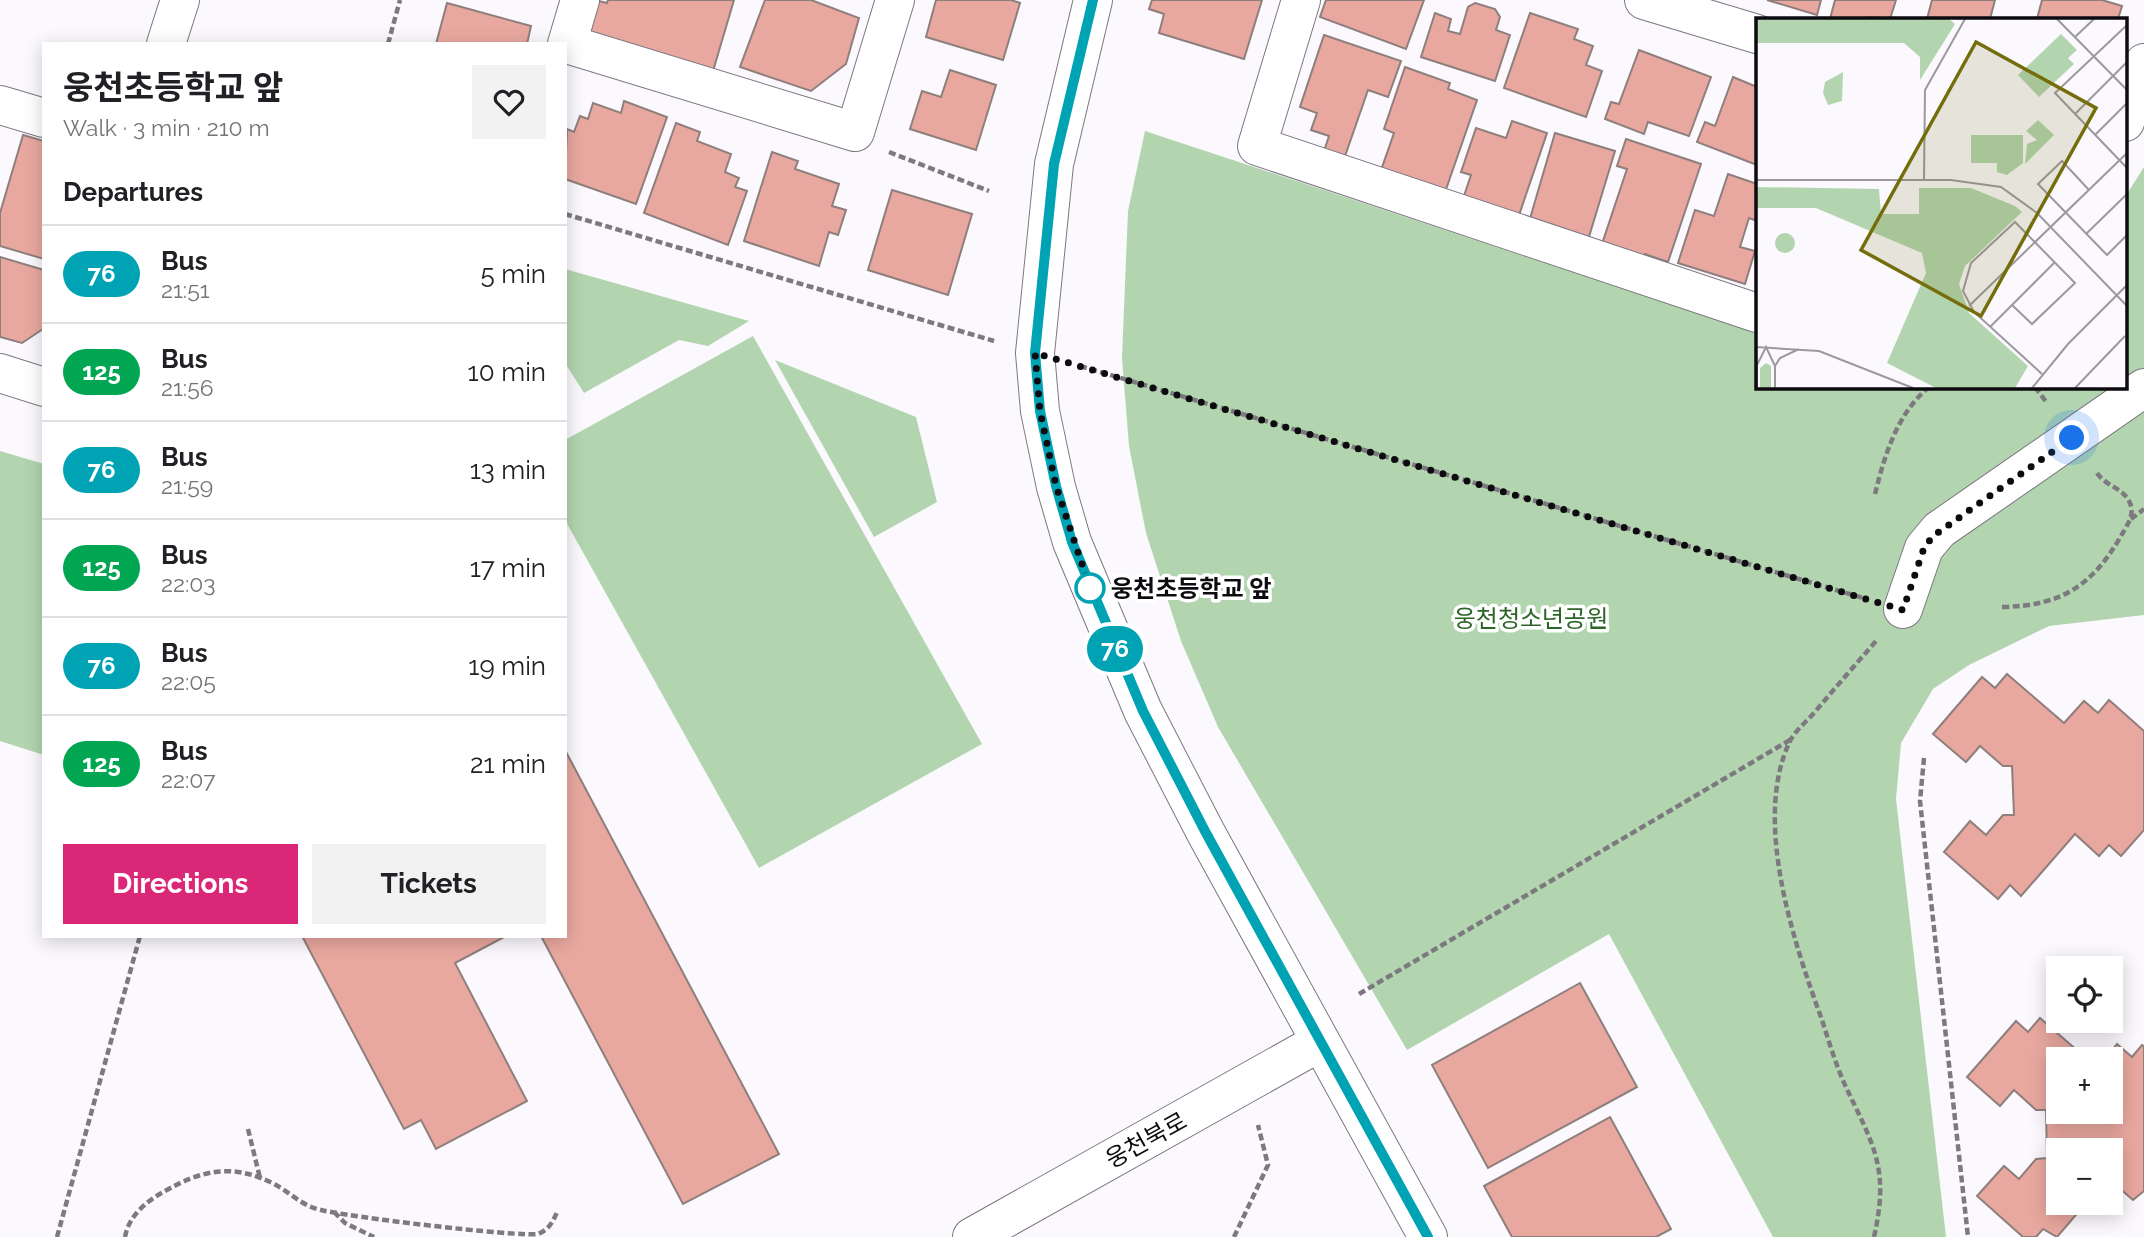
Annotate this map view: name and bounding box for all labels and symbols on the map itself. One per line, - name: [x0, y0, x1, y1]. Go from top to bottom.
- inset map: [1756, 18, 2126, 388]
- your location: [2054, 420, 2089, 455]
- marker: 웅천초등학교 앞: [1075, 573, 1105, 603]
- place label: 웅천초등학교 앞: [1111, 574, 1271, 603]
- park label: 웅천청소년공원: [1454, 604, 1608, 633]
- line badge: 76: [1084, 626, 1146, 672]
- street label: 웅천북로: [1100, 1106, 1192, 1174]

